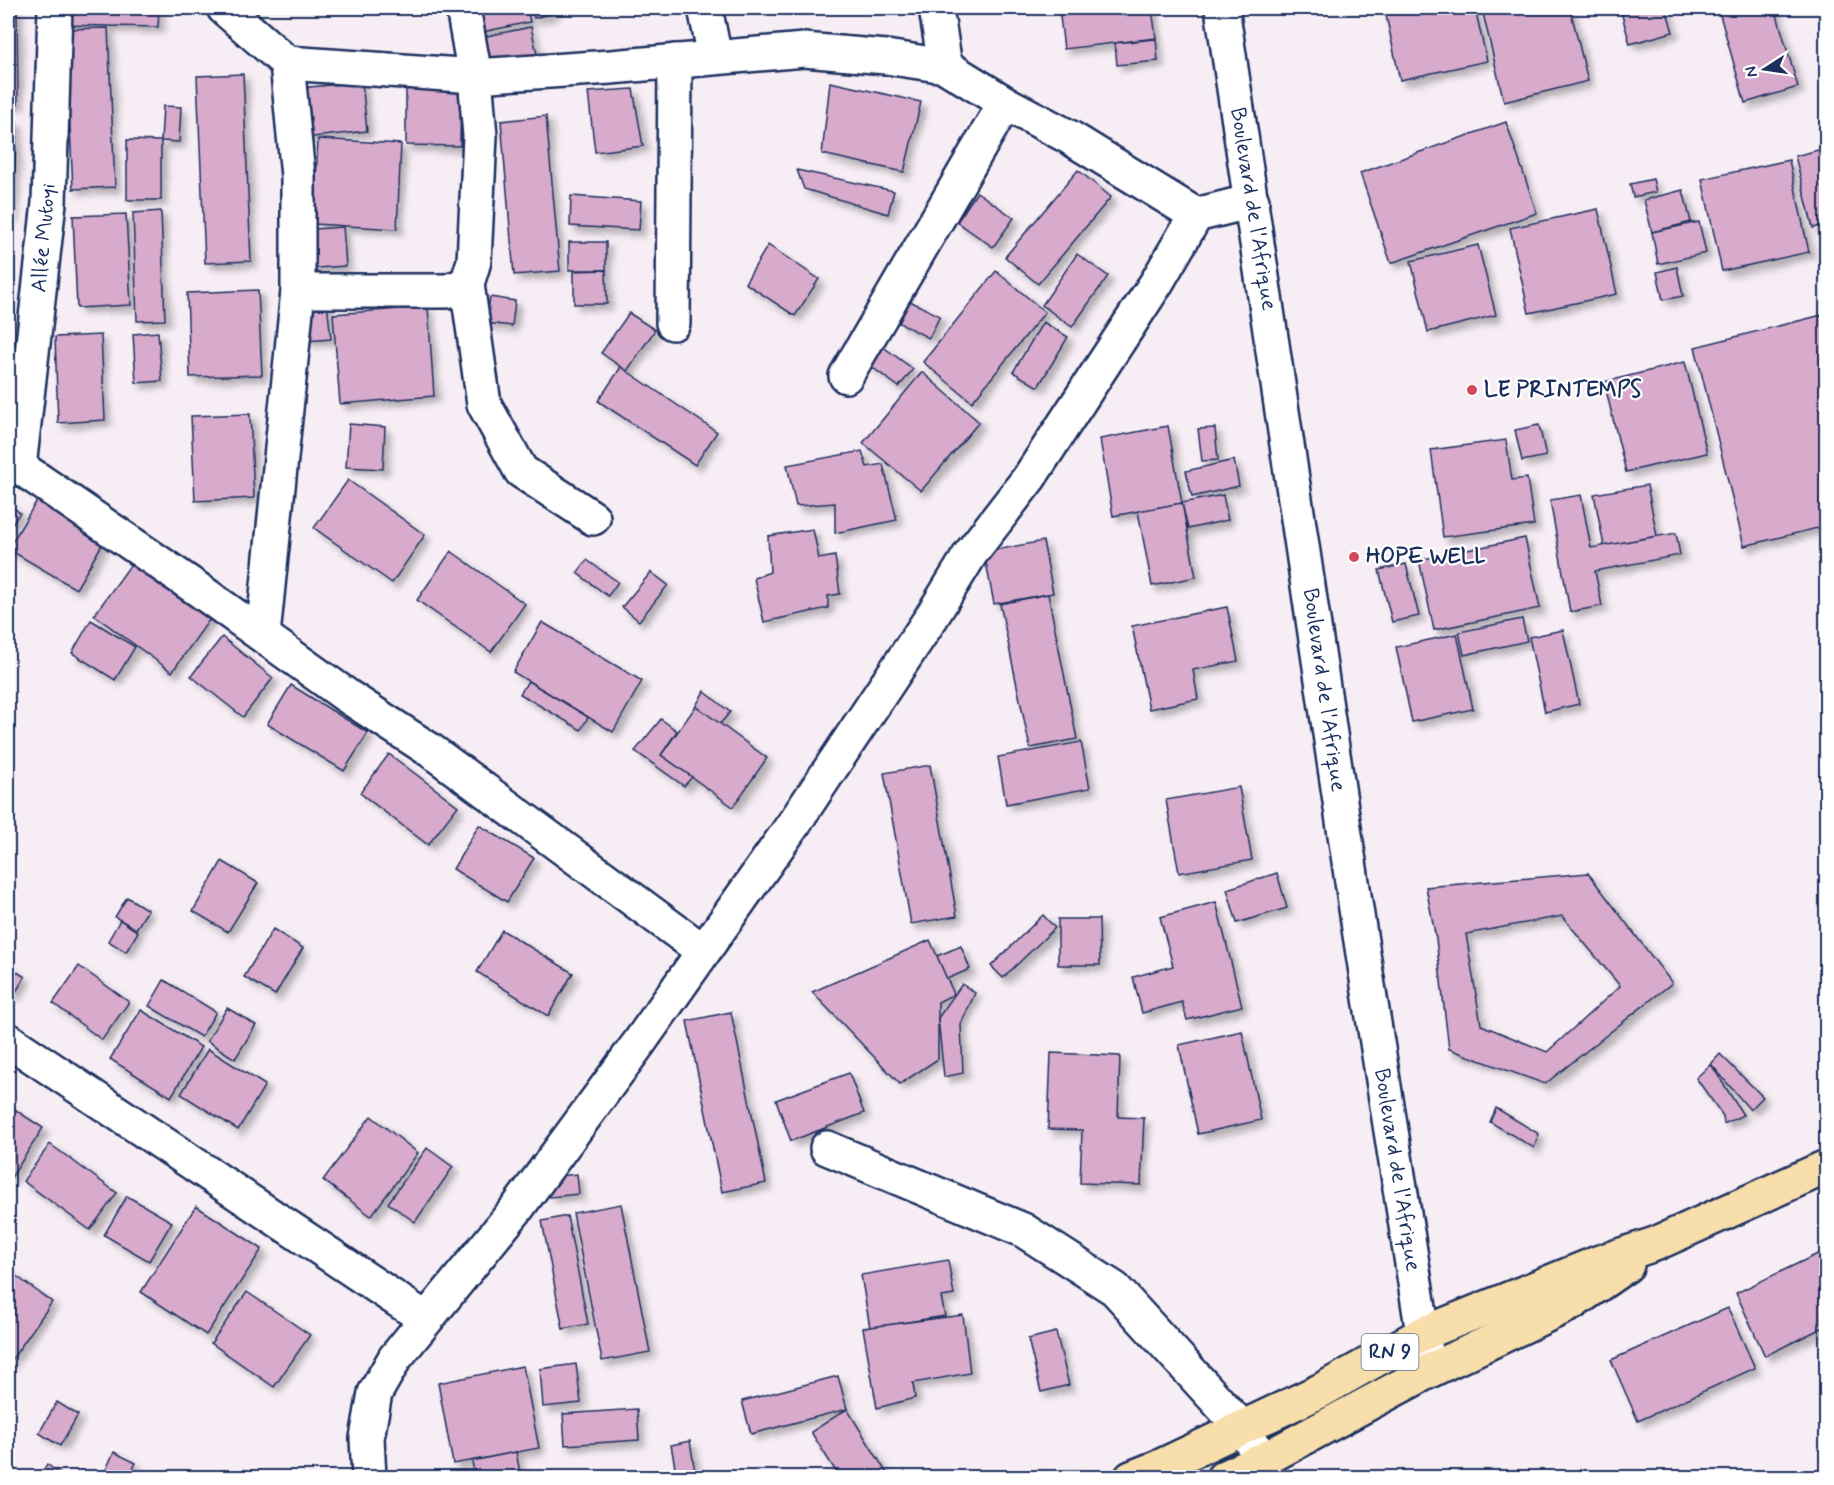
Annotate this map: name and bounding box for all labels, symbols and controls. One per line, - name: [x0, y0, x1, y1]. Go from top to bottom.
- north arrow: [1735, 39, 1795, 99]
- text: N: [1740, 64, 1763, 79]
- street label: Boulevard de l'Afrique: [1223, 105, 1283, 313]
- street label: Allée Mutoyi: [25, 182, 63, 294]
- place label: LE PRINTEMPS: [1484, 376, 1642, 404]
- marker: LE PRINTEMPS: [1465, 383, 1479, 397]
- place label: HOPE WELL: [1366, 543, 1486, 571]
- marker: HOPE WELL: [1347, 550, 1361, 564]
- street label: Boulevard de l'Afrique: [1296, 586, 1352, 794]
- street label: Boulevard de l'Afrique: [1367, 1066, 1427, 1274]
- road number: RN 9: [1362, 1334, 1418, 1370]

